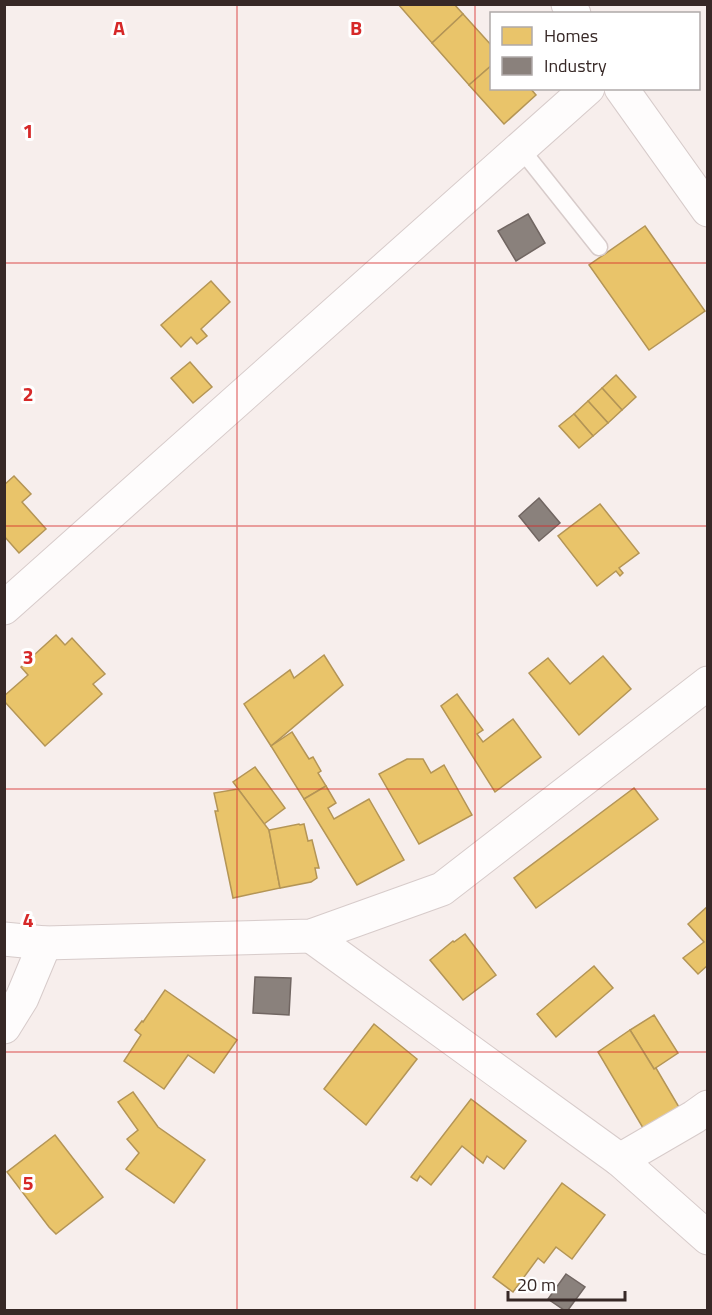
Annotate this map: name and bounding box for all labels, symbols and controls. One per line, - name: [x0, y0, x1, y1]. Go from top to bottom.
- text: A: [113, 12, 125, 43]
- text: B: [350, 12, 362, 43]
- legend: [490, 12, 700, 90]
- text: Homes: [544, 22, 598, 49]
- text: Industry: [544, 52, 607, 79]
- text: 1: [22, 115, 34, 146]
- text: 2: [22, 378, 34, 409]
- text: 3: [22, 641, 34, 672]
- text: 4: [22, 904, 34, 935]
- text: 5: [22, 1167, 34, 1198]
- scale bar: [508, 1264, 625, 1302]
- text: 20 m: [517, 1271, 556, 1298]

